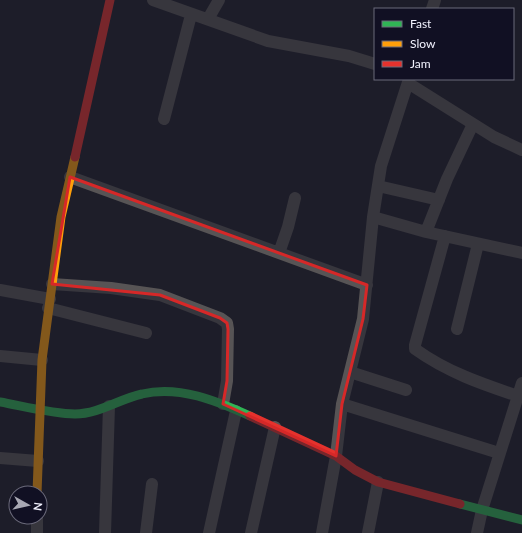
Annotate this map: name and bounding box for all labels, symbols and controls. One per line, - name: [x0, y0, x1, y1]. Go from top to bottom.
- legend: [374, 8, 514, 80]
- text: Fast: [410, 16, 432, 31]
- text: Slow: [410, 36, 436, 51]
- text: Jam: [410, 56, 431, 71]
- north arrow: [8, 485, 48, 525]
- text: N: [31, 501, 45, 512]

